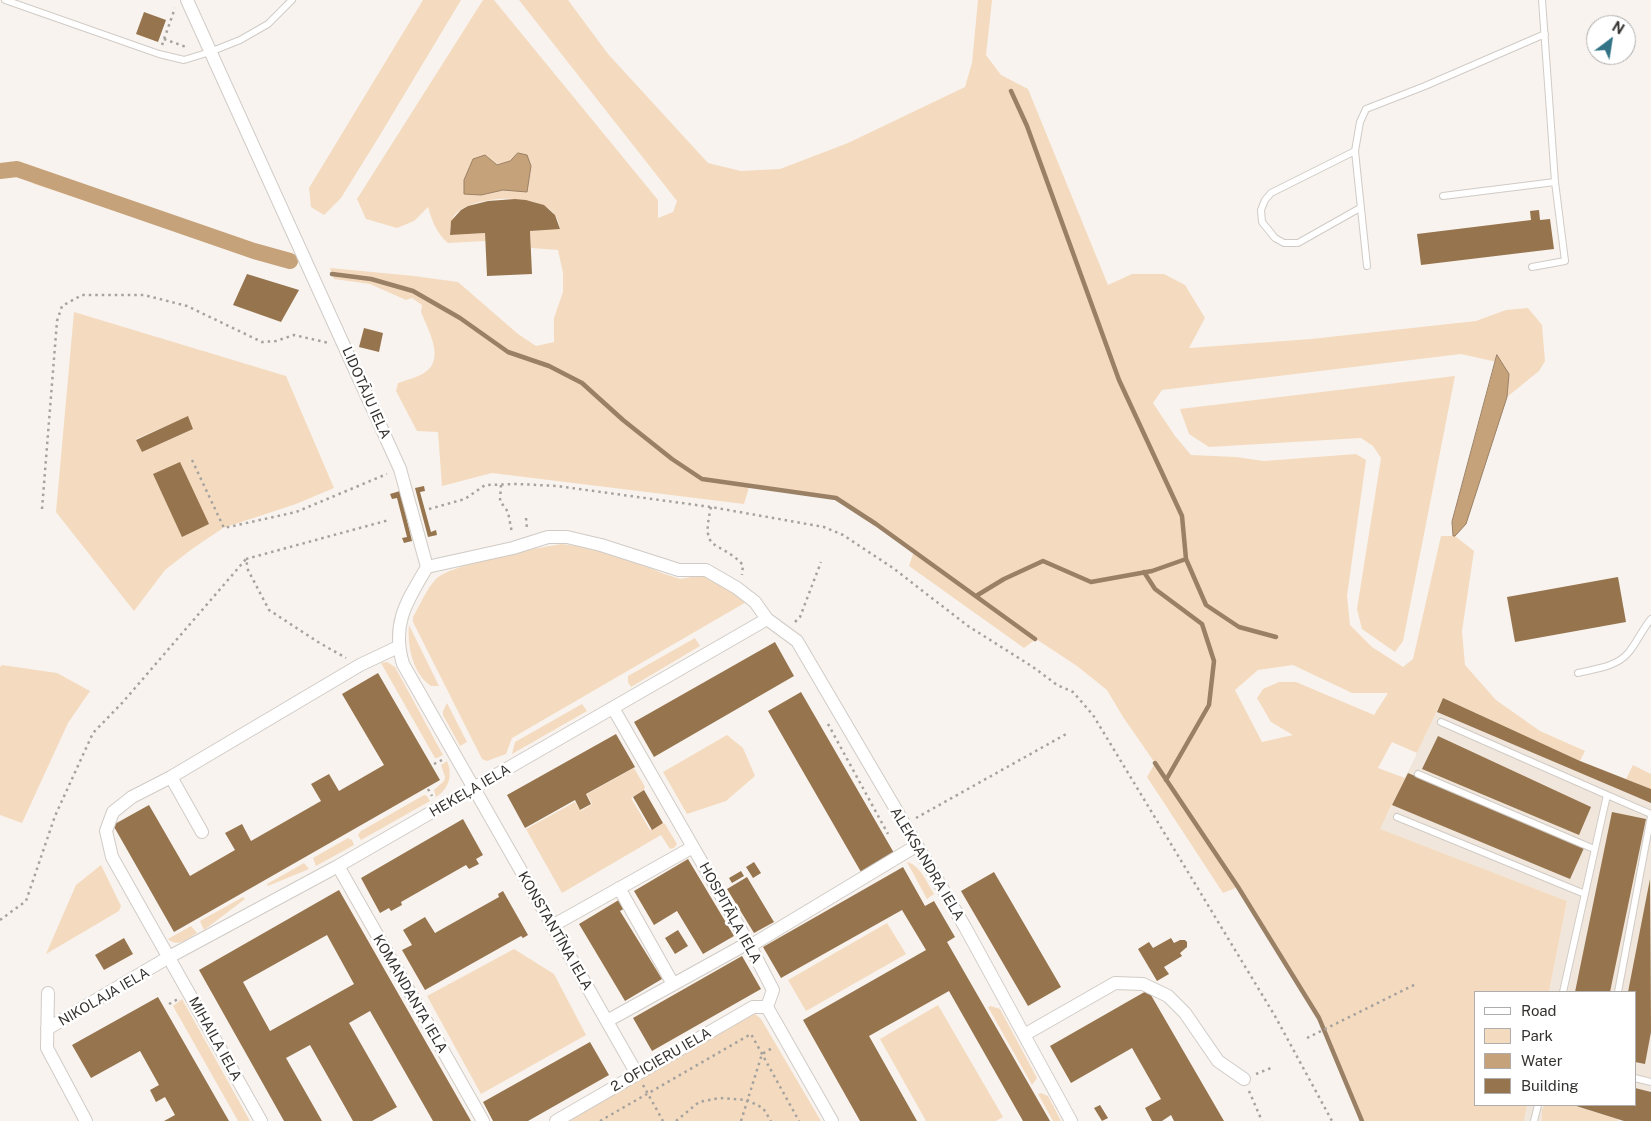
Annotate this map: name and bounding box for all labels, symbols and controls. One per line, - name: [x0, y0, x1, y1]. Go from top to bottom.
- north arrow: [1586, 15, 1636, 65]
- text: N: [1609, 18, 1627, 38]
- street label: LIDOTĀJU IELA: [338, 344, 394, 442]
- street label: HEKEĻA IELA: [427, 761, 513, 821]
- street label: ALEKSANDRA IELA: [887, 804, 967, 924]
- street label: HOSPITĀĻA IELA: [695, 860, 765, 966]
- street label: KONSTANTĪNA IELA: [514, 869, 596, 993]
- street label: KOMANDANTA IELA: [369, 932, 451, 1056]
- street label: NIKOLAJA IELA: [56, 964, 152, 1030]
- legend: [1474, 991, 1636, 1106]
- street label: MIHAILA IELA: [185, 994, 245, 1084]
- text: Road: [1521, 1002, 1557, 1019]
- street label: 2. OFICIERU IELA: [608, 1024, 714, 1096]
- text: Park: [1521, 1027, 1553, 1044]
- text: Water: [1521, 1052, 1563, 1069]
- text: Building: [1521, 1077, 1579, 1094]

